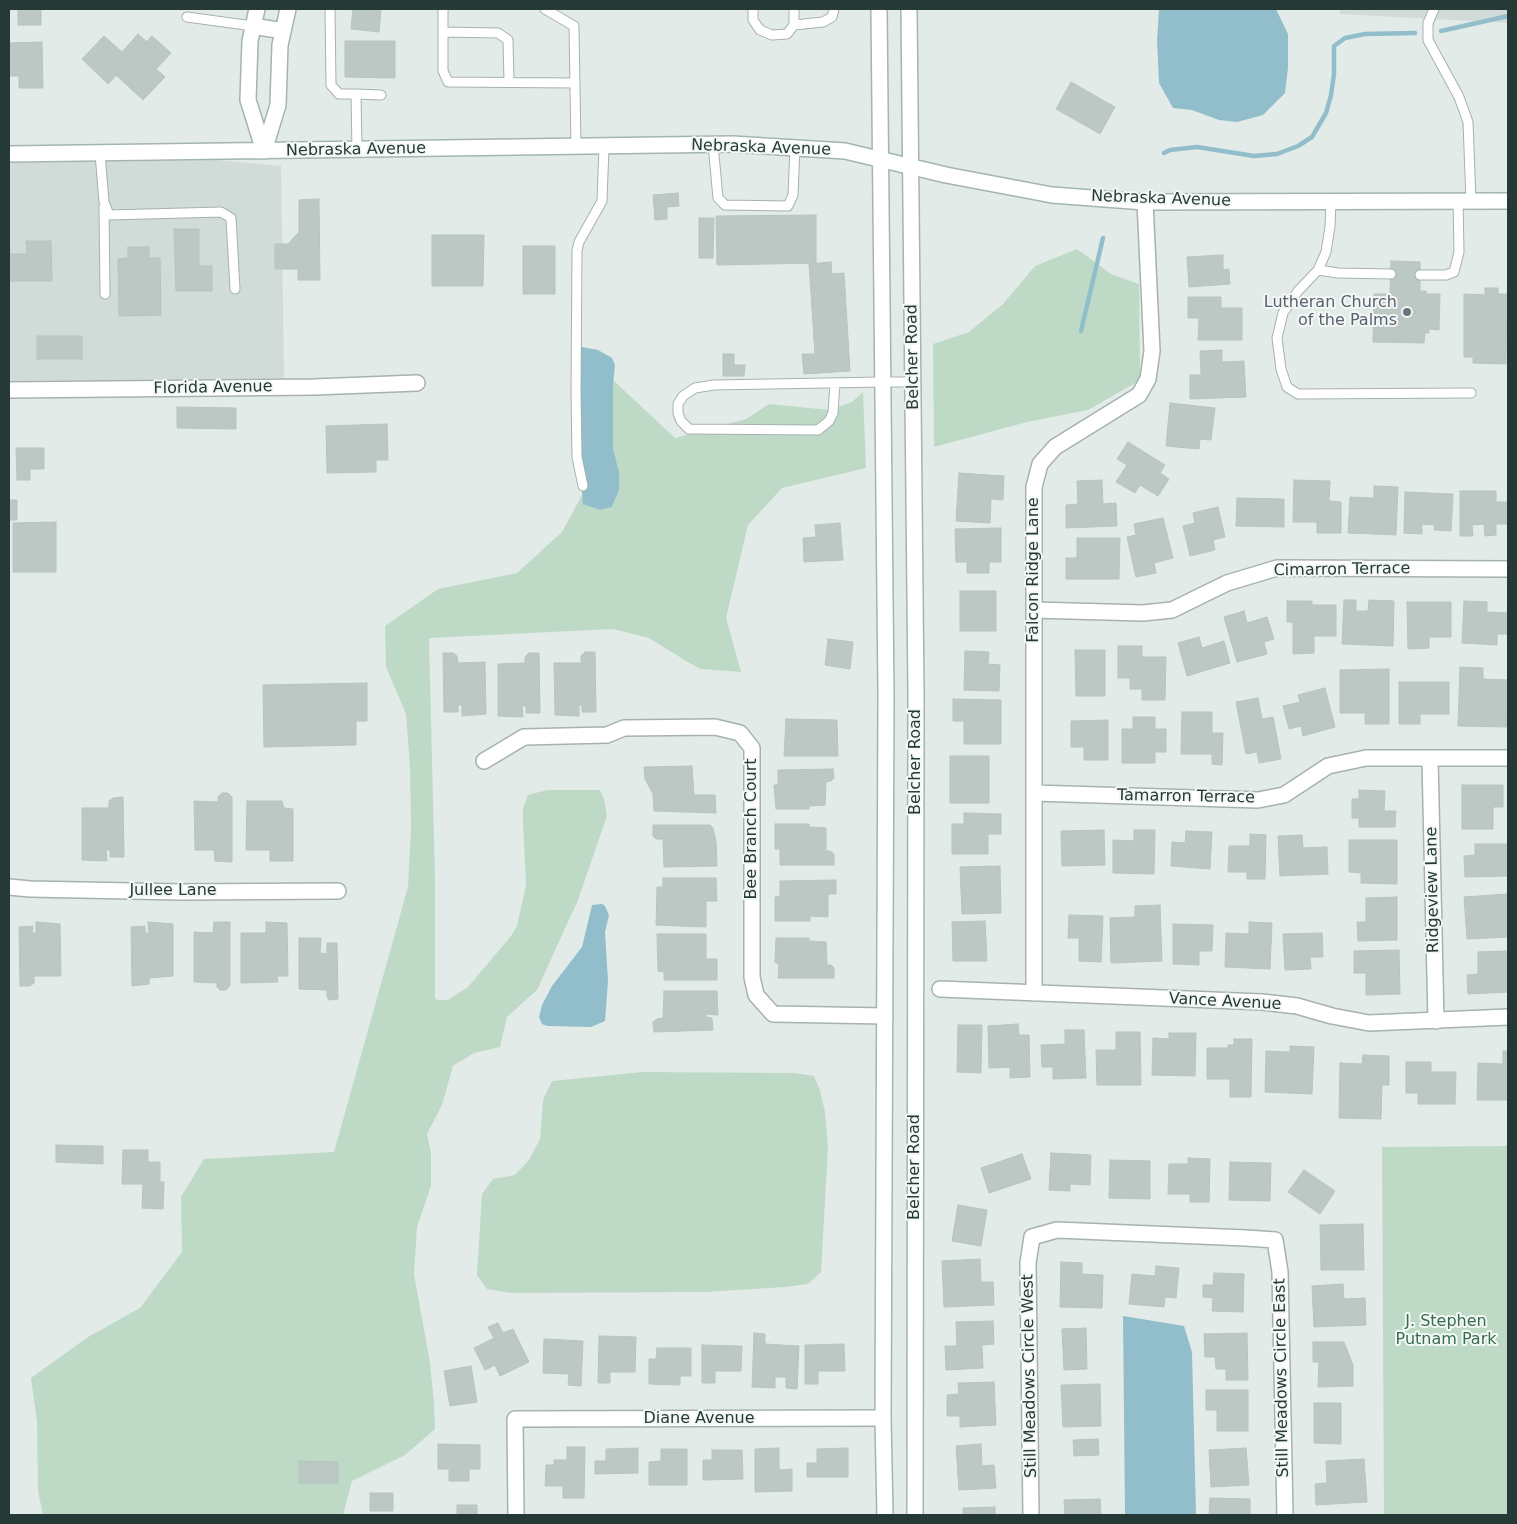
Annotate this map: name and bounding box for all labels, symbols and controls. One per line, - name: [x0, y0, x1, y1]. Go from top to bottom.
- street label: Nebraska Avenue: [691, 136, 831, 160]
- street label: Nebraska Avenue: [286, 139, 426, 161]
- street label: Nebraska Avenue: [1091, 187, 1231, 211]
- place label: Lutheran Church of the Palms: [1264, 293, 1397, 331]
- street label: Belcher Road: [902, 304, 924, 410]
- marker: Lutheran Church of the Palms: [1401, 306, 1413, 318]
- street label: Florida Avenue: [153, 377, 273, 399]
- street label: Falcon Ridge Lane: [1024, 497, 1044, 643]
- street label: Cimarron Terrace: [1273, 559, 1411, 581]
- street label: Belcher Road: [906, 709, 926, 815]
- street label: Bee Branch Court: [742, 758, 762, 900]
- street label: Tamarron Terrace: [1117, 786, 1255, 808]
- street label: Ridgeview Lane: [1422, 827, 1444, 953]
- street label: Jullee Lane: [129, 881, 217, 901]
- street label: Vance Avenue: [1168, 989, 1282, 1015]
- street label: Belcher Road: [905, 1114, 925, 1220]
- street label: Still Meadows Circle West: [1019, 1274, 1041, 1478]
- street label: Still Meadows Circle East: [1271, 1278, 1293, 1478]
- park label: J. Stephen Putnam Park: [1396, 1312, 1496, 1350]
- street label: Diane Avenue: [643, 1409, 755, 1429]

